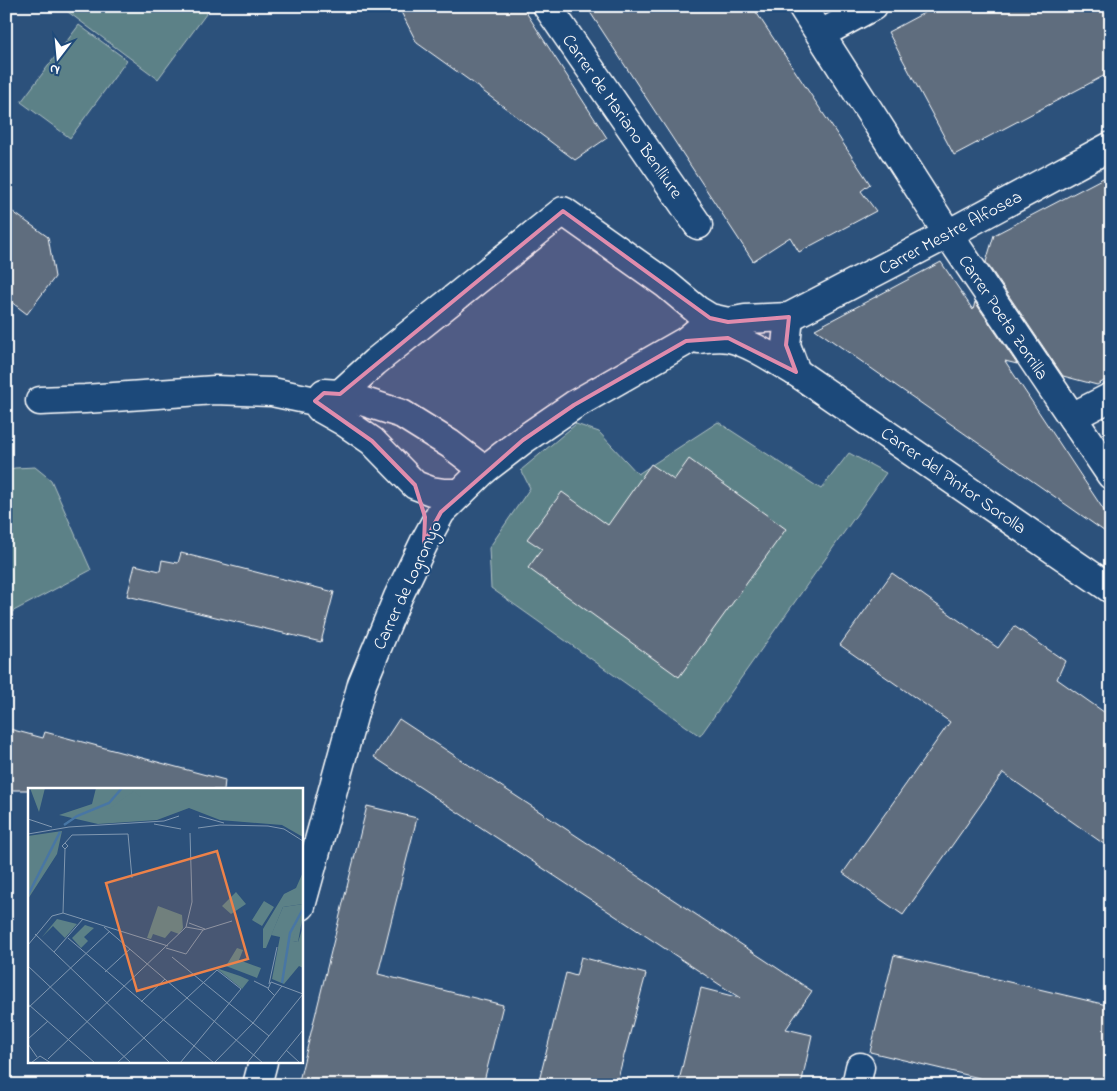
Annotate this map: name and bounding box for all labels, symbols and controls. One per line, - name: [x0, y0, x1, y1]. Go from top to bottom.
- street label: Carrer de Mariano Benlliure: [555, 30, 689, 206]
- north arrow: [32, 32, 82, 82]
- text: N: [47, 58, 62, 80]
- street label: Carrer Mestre Alfosea: [875, 185, 1027, 283]
- street label: Carrer Poeta Zorrilla: [951, 250, 1054, 386]
- street label: Carrer del Pintor Sorolla: [875, 421, 1031, 542]
- street label: Carrer de Logronyo: [368, 517, 451, 655]
- inset map: [28, 788, 302, 1064]

